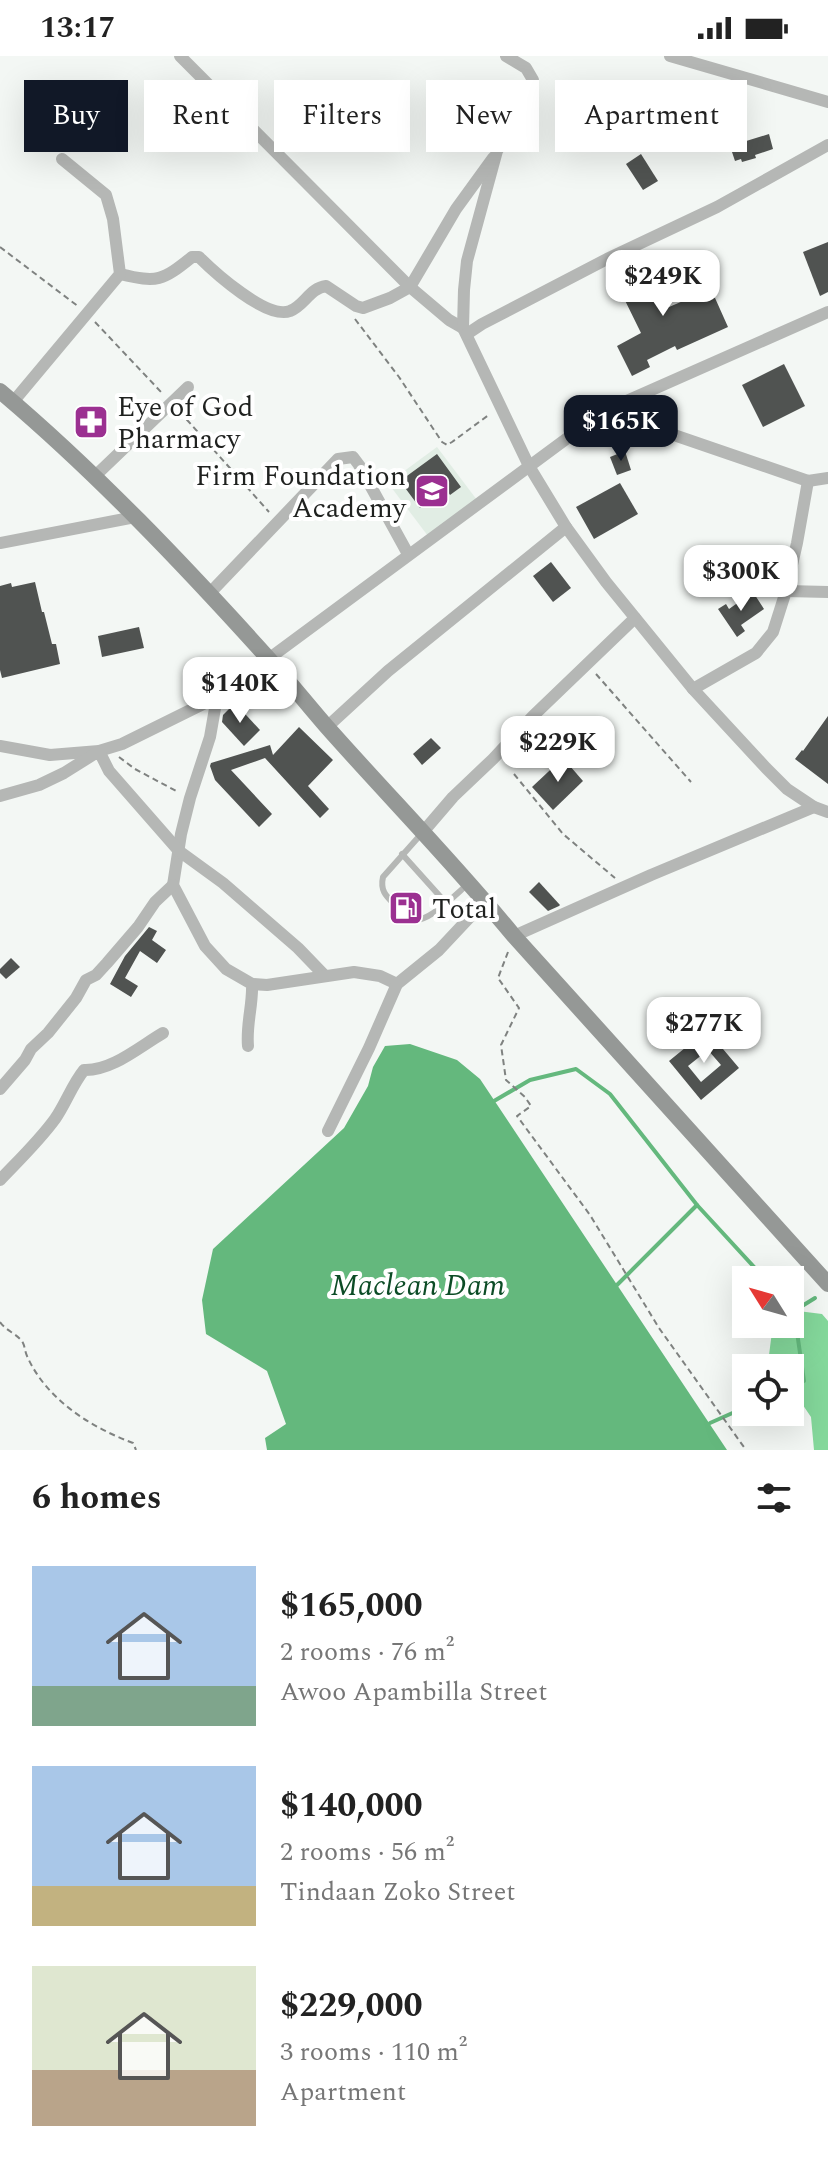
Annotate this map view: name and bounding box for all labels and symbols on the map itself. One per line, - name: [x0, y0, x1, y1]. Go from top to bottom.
- pin: $249K: [607, 250, 719, 318]
- place label: Eye of God Pharmacy: [117, 386, 253, 461]
- pin: $165K: [565, 395, 677, 463]
- pharmacy icon: Eye of God Pharmacy: [72, 403, 110, 441]
- place label: Firm Foundation Academy: [195, 455, 408, 530]
- school or university icon: Firm Foundation Academy: [413, 472, 451, 510]
- pin: $300K: [685, 545, 797, 613]
- pin: $140K: [184, 657, 296, 725]
- pin: $229K: [502, 716, 614, 784]
- place label: Total: [432, 888, 496, 931]
- fuel station icon: Total: [387, 889, 425, 927]
- pin: $277K: [648, 997, 760, 1065]
- water label: Maclean Dam: [331, 1263, 505, 1309]
- north arrow: [732, 1266, 804, 1338]

